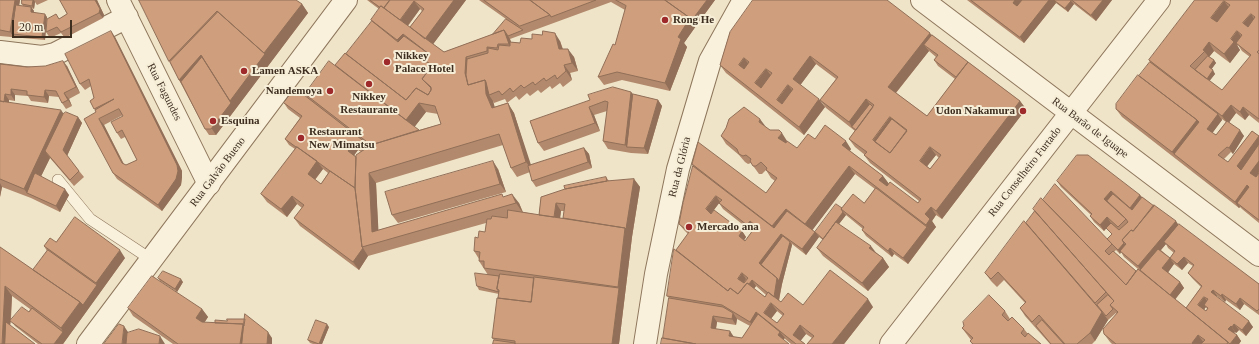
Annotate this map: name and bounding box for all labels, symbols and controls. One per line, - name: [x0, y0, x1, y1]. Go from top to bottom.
- scale bar: [14, 12, 74, 38]
- place label: Rong He: [673, 13, 714, 27]
- marker: Rong He: [660, 15, 670, 25]
- text: 20 m: [19, 20, 43, 34]
- place label: Nikkey Palace Hotel: [395, 49, 454, 75]
- marker: Nikkey Palace Hotel: [382, 57, 392, 67]
- street label: Rua Fagundes: [144, 61, 184, 123]
- place label: Lamen ASKA: [252, 64, 318, 78]
- marker: Lamen ASKA: [239, 66, 249, 76]
- marker: Nikkey Restaurante: [364, 79, 374, 89]
- place label: Nandemoya: [266, 84, 322, 98]
- marker: Nandemoya: [325, 86, 335, 96]
- place label: Nikkey Restaurante: [340, 90, 398, 116]
- street label: Rua Barão de Iguape: [1049, 95, 1131, 161]
- place label: Udon Nakamura: [936, 104, 1015, 118]
- marker: Udon Nakamura: [1018, 106, 1028, 116]
- place label: Esquina: [221, 114, 260, 128]
- marker: Esquina: [208, 116, 218, 126]
- street label: Rua Conselheiro Furtado: [986, 124, 1064, 220]
- place label: Restaurant New Mimatsu: [309, 125, 375, 151]
- marker: Restaurant New Mimatsu: [296, 133, 306, 143]
- street label: Rua Galvão Bueno: [188, 135, 248, 209]
- street label: Rua da Glória: [666, 135, 694, 199]
- place label: Mercado ana: [697, 220, 759, 234]
- marker: Mercado ana: [684, 222, 694, 232]

